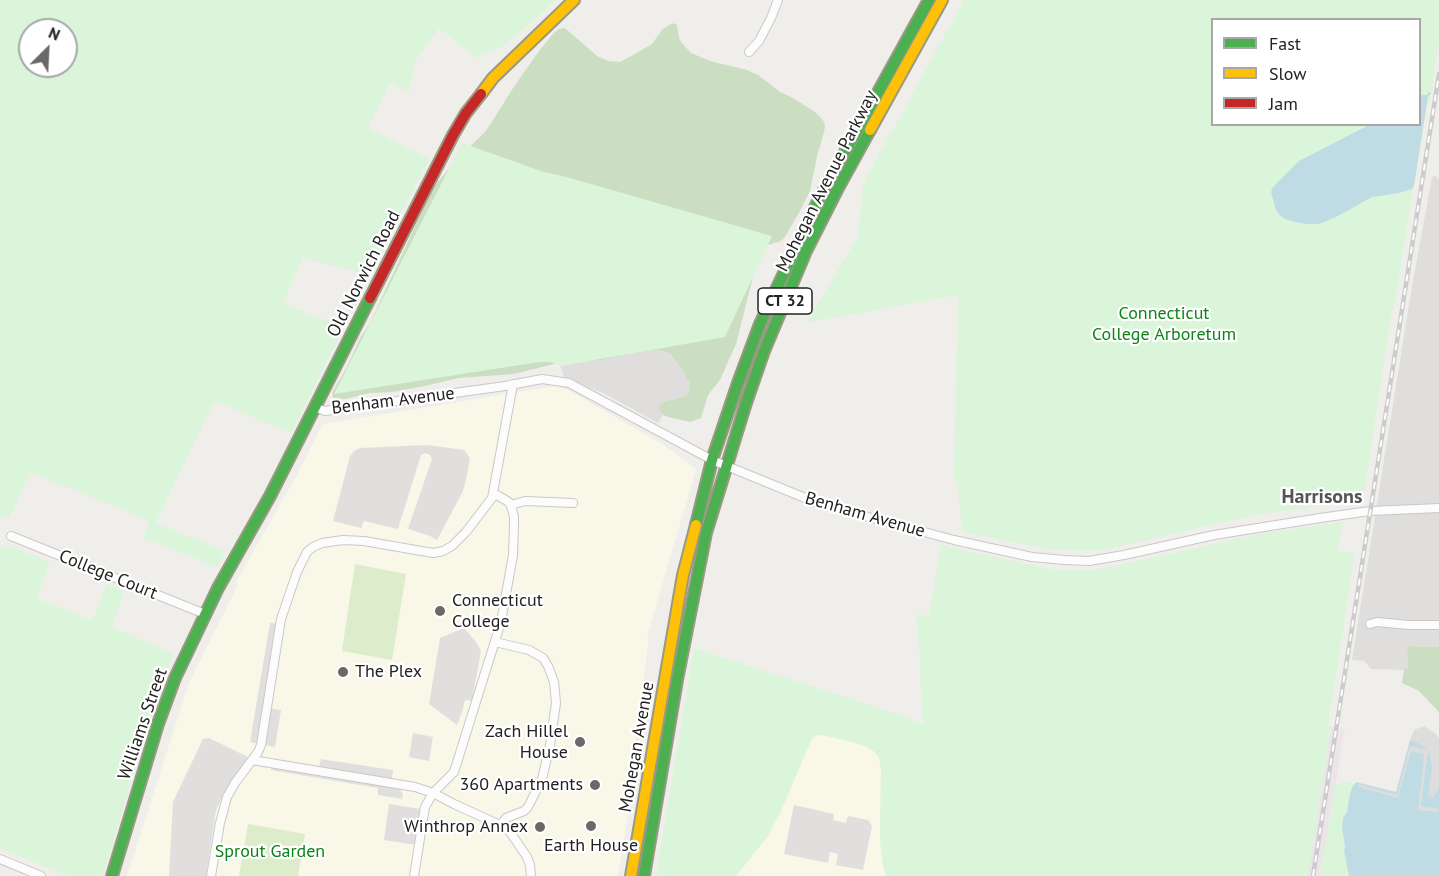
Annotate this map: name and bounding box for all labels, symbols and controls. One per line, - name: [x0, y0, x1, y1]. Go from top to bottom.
- north arrow: [18, 18, 78, 78]
- legend: [1211, 18, 1421, 126]
- text: N: [46, 22, 63, 45]
- text: Fast: [1269, 32, 1301, 55]
- text: Slow: [1269, 62, 1307, 85]
- street label: Mohegan Avenue Parkway: [772, 87, 882, 275]
- text: Jam: [1269, 92, 1298, 115]
- street label: Old Norwich Road: [323, 207, 405, 341]
- road number: CT 32: [758, 288, 812, 314]
- park label: Connecticut College Arboretum: [1092, 303, 1236, 346]
- street label: Benham Avenue: [330, 383, 456, 419]
- district label: Harrisons: [1282, 485, 1362, 509]
- street label: Benham Avenue: [802, 488, 928, 542]
- street label: College Court: [56, 545, 160, 605]
- place label: Connecticut College: [452, 590, 543, 632]
- marker: Connecticut College: [433, 604, 447, 618]
- place label: The Plex: [355, 661, 422, 683]
- street label: Williams Street: [114, 665, 172, 783]
- marker: The Plex: [336, 665, 350, 679]
- street label: Mohegan Avenue: [615, 680, 659, 814]
- place label: Zach Hillel House: [485, 721, 568, 764]
- marker: Zach Hillel House: [573, 735, 587, 749]
- place label: 360 Apartments: [460, 774, 583, 796]
- marker: 360 Apartments: [588, 778, 602, 792]
- place label: Winthrop Annex: [404, 816, 528, 838]
- marker: Earth House: [584, 819, 598, 833]
- marker: Winthrop Annex: [533, 820, 547, 834]
- place label: Earth House: [544, 835, 638, 857]
- park label: Sprout Garden: [215, 841, 325, 863]

